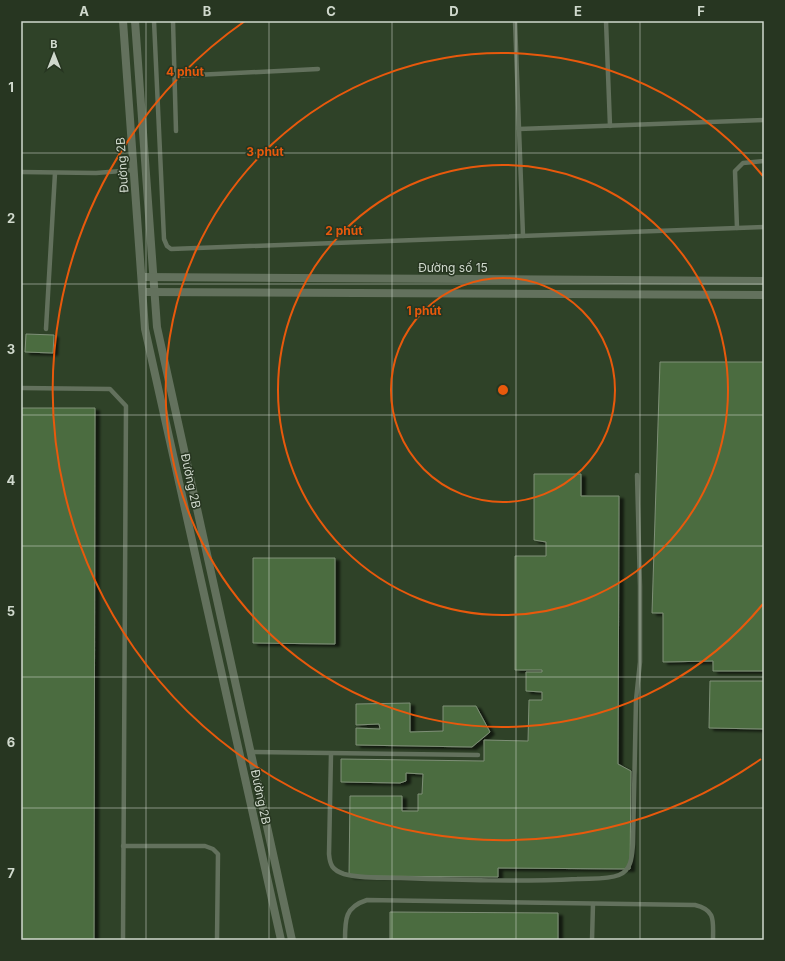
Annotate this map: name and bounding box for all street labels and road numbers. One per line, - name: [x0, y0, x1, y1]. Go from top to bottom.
- street label: Đường 2B: [113, 136, 131, 193]
- street label: Đường số 15: [418, 260, 488, 275]
- street label: Đường 2B: [178, 452, 204, 510]
- street label: Đường 2B: [248, 768, 274, 826]

